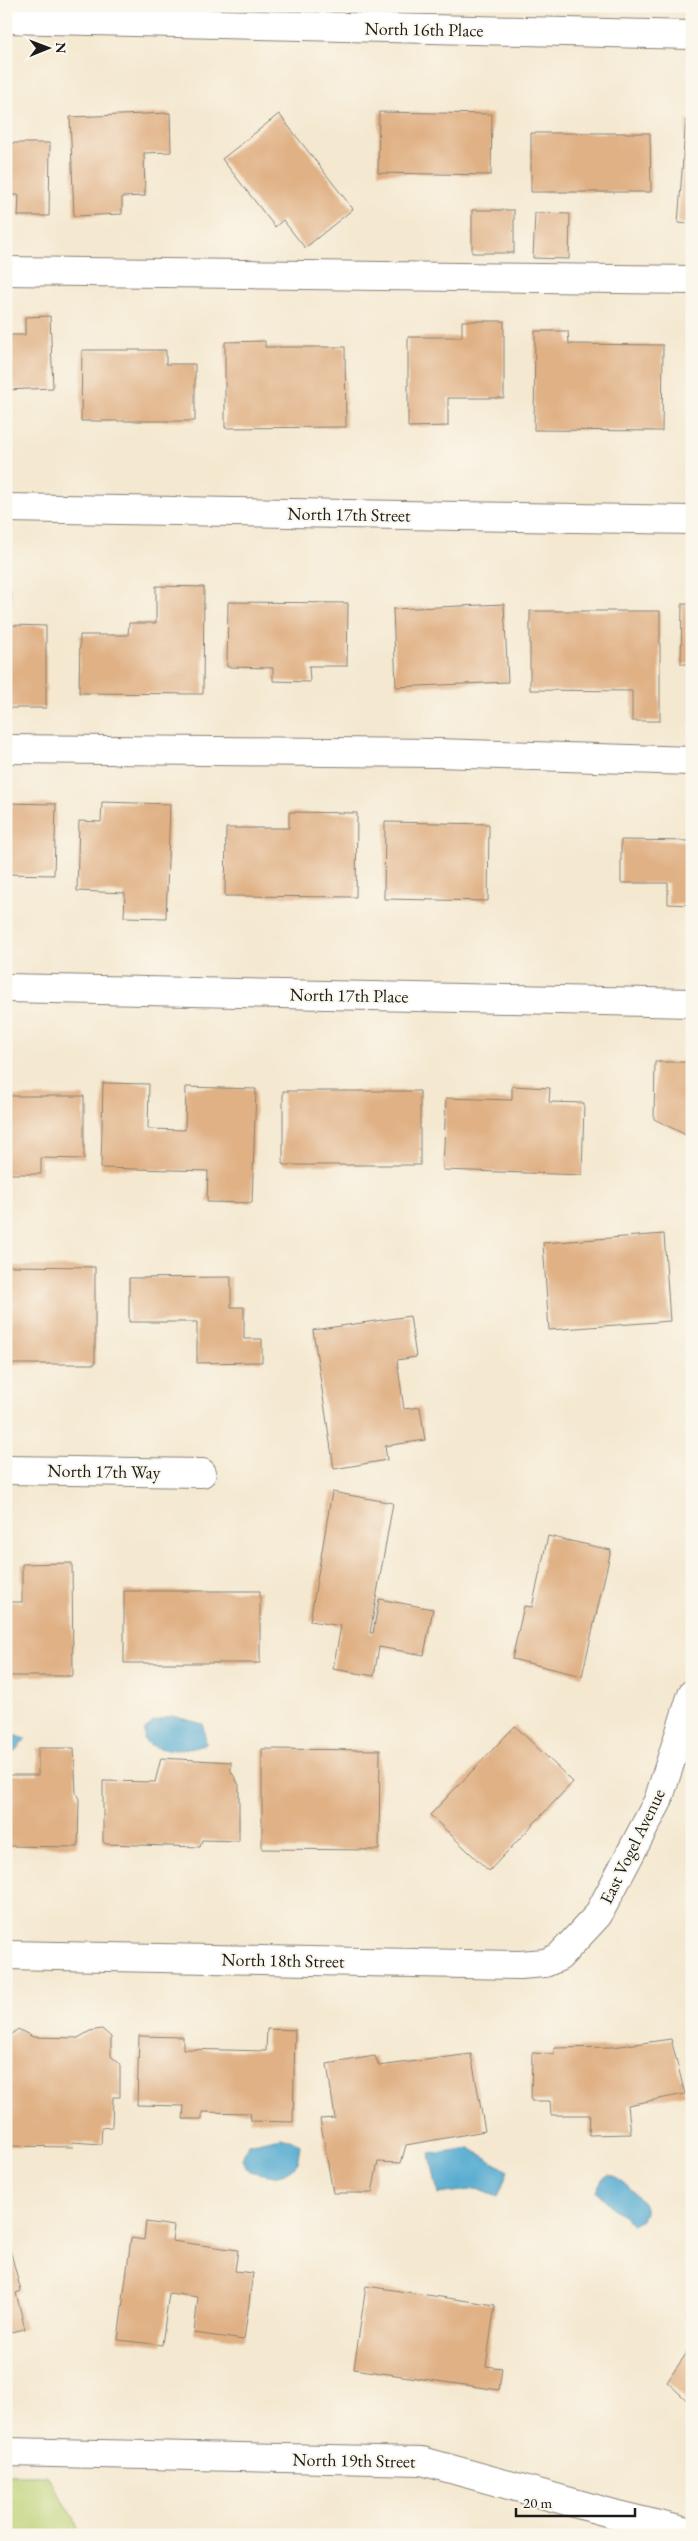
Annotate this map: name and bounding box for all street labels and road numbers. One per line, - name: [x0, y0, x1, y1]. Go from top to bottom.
- street label: North 16th Place: [364, 16, 484, 42]
- street label: North 17th Street: [287, 501, 411, 527]
- street label: North 17th Place: [289, 982, 409, 1008]
- street label: North 17th Way: [47, 1459, 161, 1483]
- street label: East Vogel Avenue: [594, 1785, 670, 1907]
- street label: North 18th Street: [221, 1947, 345, 1973]
- street label: North 19th Street: [292, 2447, 416, 2473]

